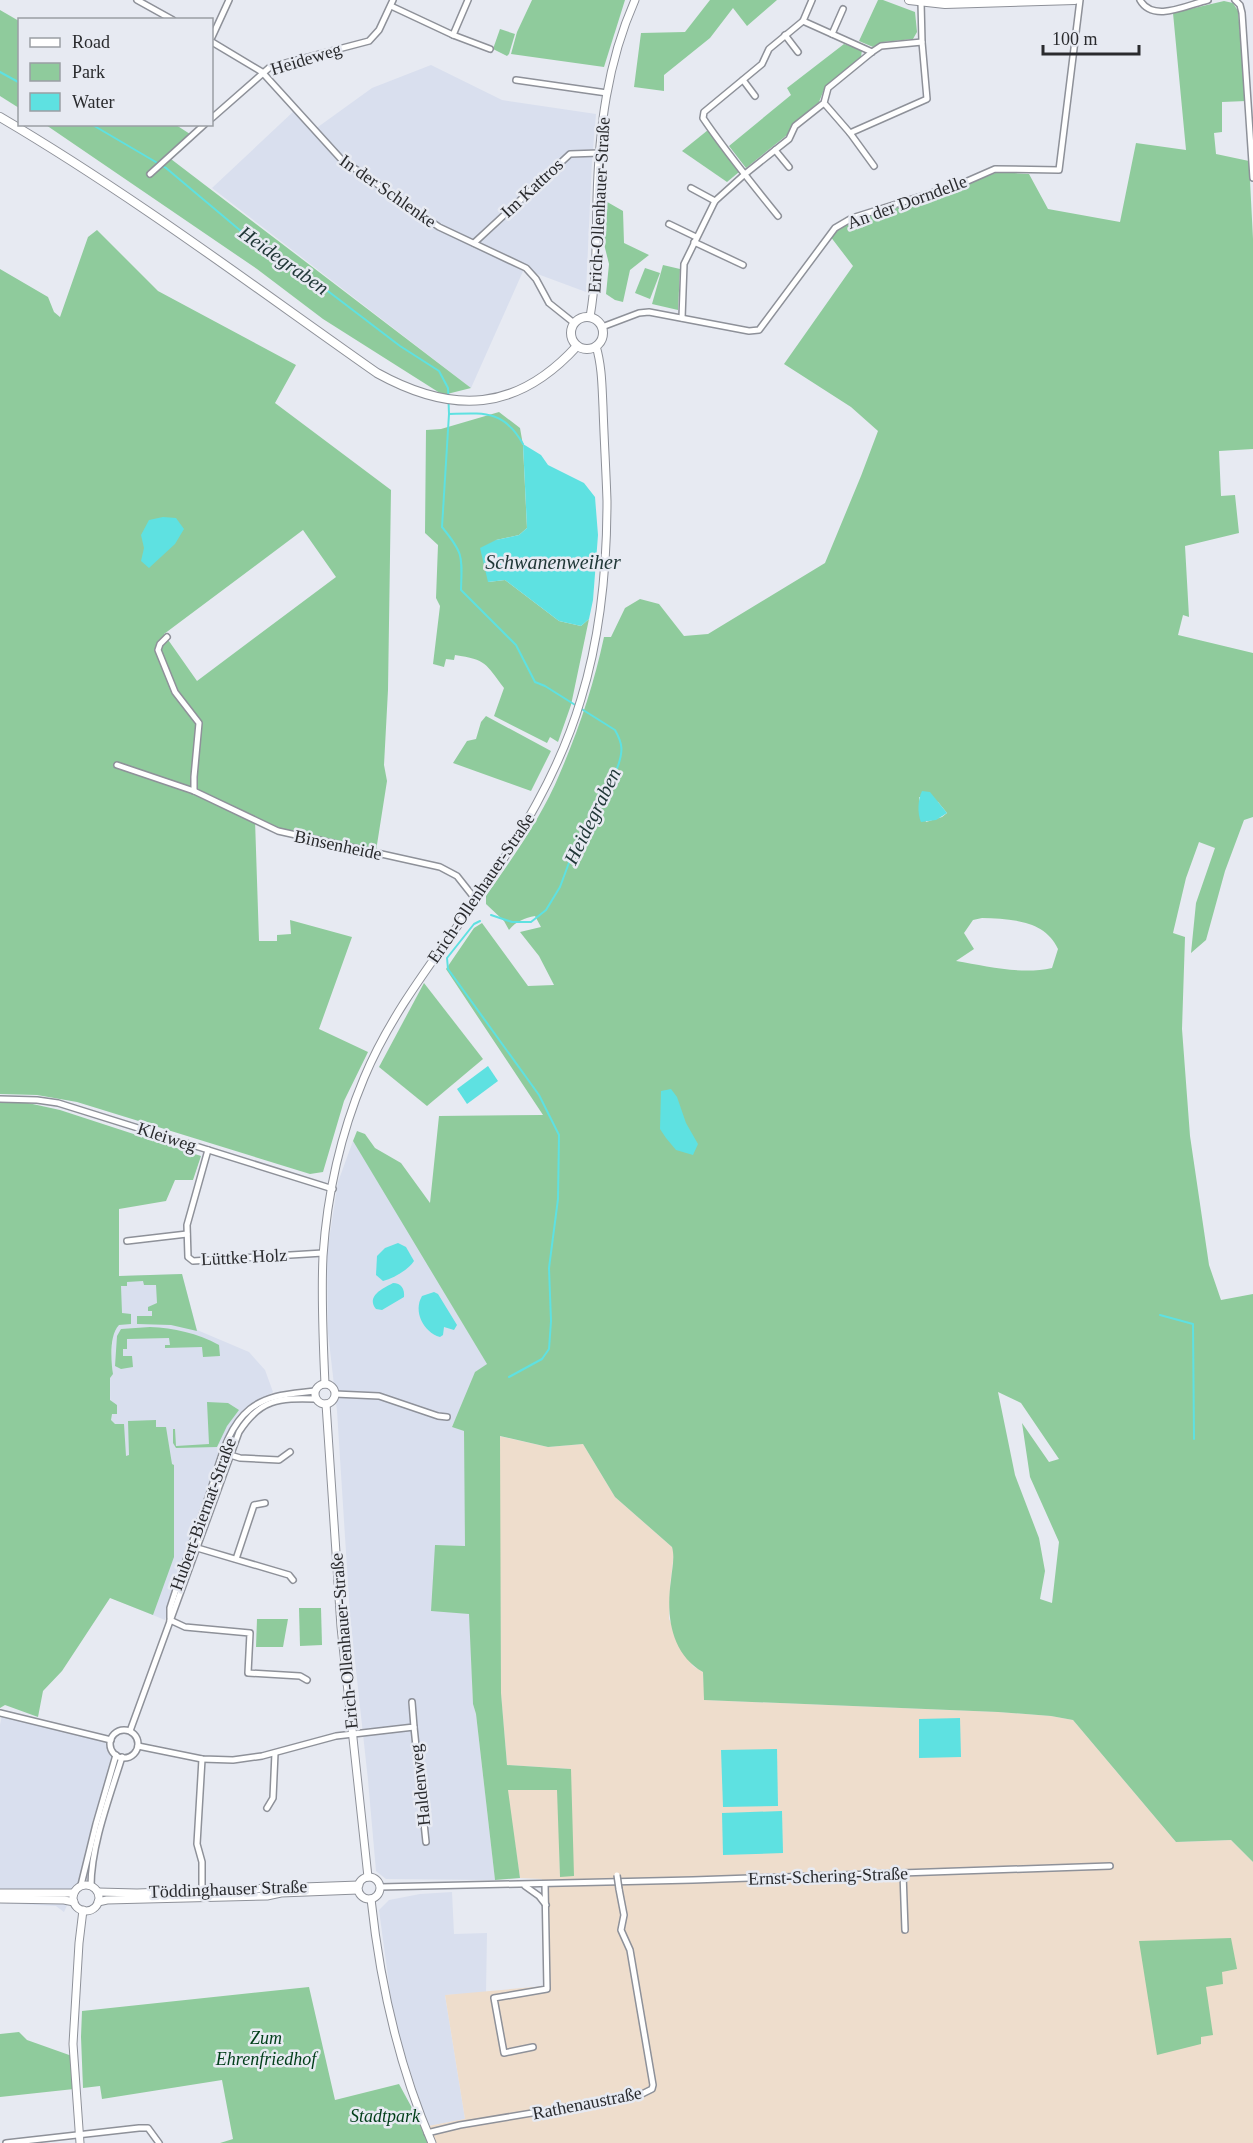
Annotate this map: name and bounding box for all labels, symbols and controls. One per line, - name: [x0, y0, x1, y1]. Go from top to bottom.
- legend: [18, 18, 213, 126]
- scale bar: [1043, 18, 1139, 56]
- text: 100 m: [1052, 29, 1098, 49]
- text: Road: [72, 32, 110, 52]
- street label: Heideweg: [268, 39, 344, 79]
- text: Park: [72, 62, 105, 82]
- text: Water: [72, 92, 115, 112]
- street label: Erich-Ollenhauer-Straße: [584, 116, 614, 294]
- street label: In der Schlenke: [336, 150, 440, 232]
- street label: Im Kattros: [497, 154, 567, 222]
- street label: An der Dorndelle: [844, 171, 970, 233]
- water label: Heidegraben: [234, 220, 333, 300]
- water label: Schwanenweiher: [485, 551, 621, 573]
- water label: Heidegraben: [559, 764, 626, 869]
- street label: Erich-Ollenhauer-Straße: [423, 809, 539, 967]
- street label: Binsenheide: [292, 826, 384, 864]
- street label: Kleiweg: [135, 1118, 199, 1156]
- street label: Lüttke Holz: [200, 1245, 288, 1269]
- street label: Hubert-Biernat-Straße: [166, 1435, 240, 1593]
- street label: Erich-Ollenhauer-Straße: [326, 1552, 362, 1730]
- street label: Haldenweg: [406, 1743, 434, 1827]
- street label: Ernst-Schering-Straße: [748, 1863, 908, 1889]
- street label: Töddinghauser Straße: [148, 1876, 308, 1902]
- park label: Zum Ehrenfriedhof: [215, 2028, 319, 2069]
- street label: Rathenaustraße: [531, 2083, 643, 2123]
- park label: Stadtpark: [350, 2106, 421, 2126]

